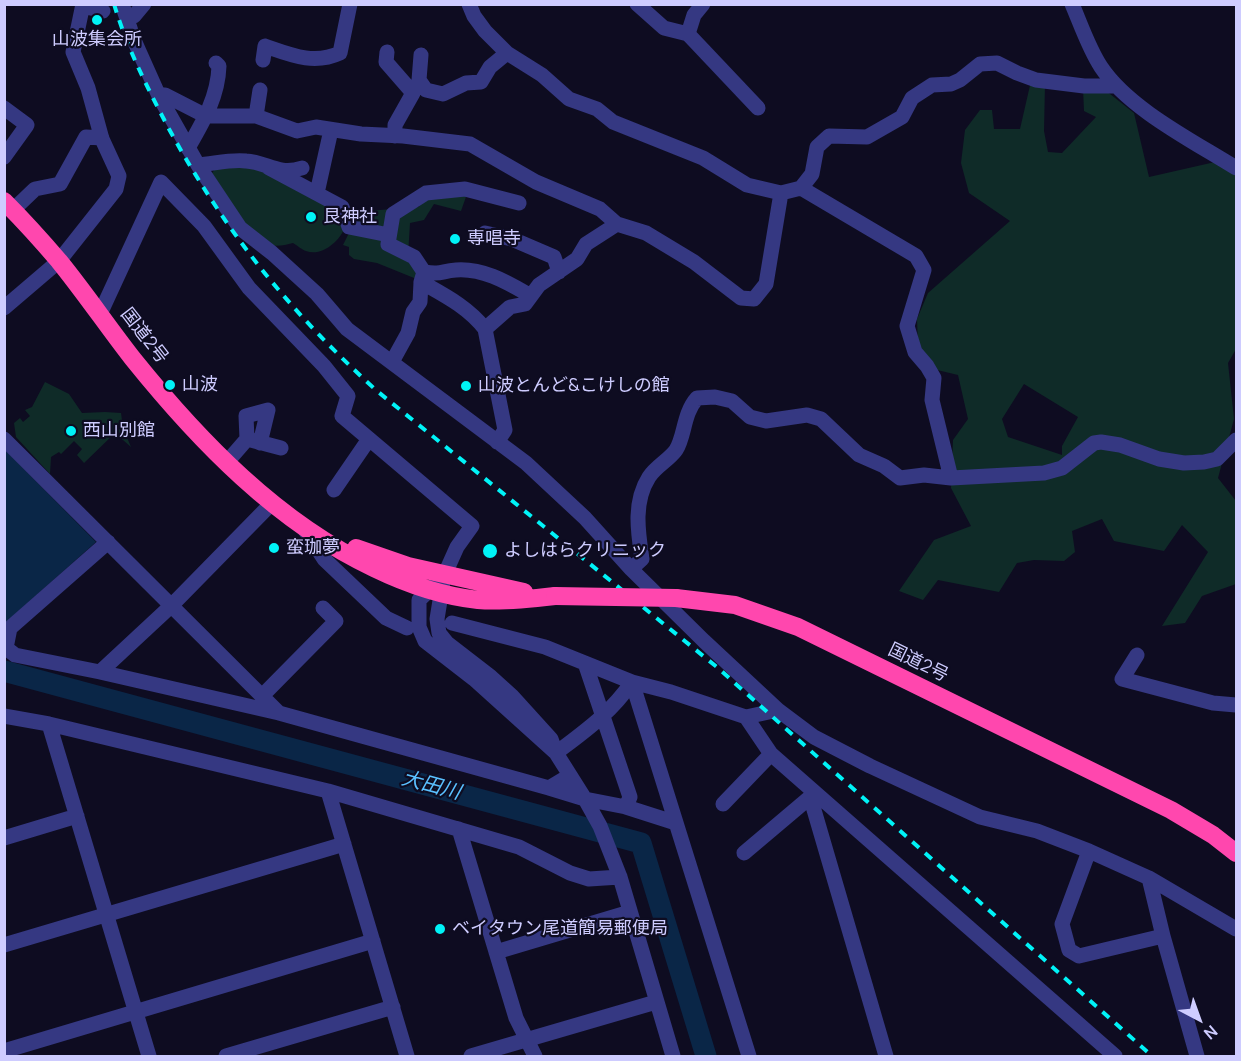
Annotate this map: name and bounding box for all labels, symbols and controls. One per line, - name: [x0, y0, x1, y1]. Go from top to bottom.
- marker: 山波集会所: [90, 13, 104, 27]
- place label: 山波集会所: [52, 29, 142, 51]
- place label: 艮神社: [323, 206, 377, 228]
- marker: 艮神社: [304, 210, 318, 224]
- place label: 専唱寺: [467, 228, 521, 250]
- marker: 専唱寺: [448, 232, 462, 246]
- street label: 国道2号: [116, 304, 172, 368]
- place label: 山波: [182, 374, 218, 396]
- place label: 山波とんど&こけしの館: [478, 375, 670, 397]
- marker: 山波: [163, 378, 177, 392]
- marker: 山波とんど&こけしの館: [459, 379, 473, 393]
- place label: 西山別館: [83, 420, 155, 442]
- marker: 西山別館: [64, 424, 78, 438]
- place label: 蛮珈夢: [286, 537, 340, 559]
- place label: よしはらクリニック: [504, 540, 666, 562]
- marker: 蛮珈夢: [267, 541, 281, 555]
- marker: よしはらクリニック: [481, 542, 499, 560]
- street label: 国道2号: [884, 639, 952, 687]
- water label: 大田川: [399, 767, 463, 805]
- place label: ベイタウン尾道簡易郵便局: [452, 918, 668, 940]
- marker: ベイタウン尾道簡易郵便局: [433, 922, 447, 936]
- north arrow: [1169, 989, 1229, 1049]
- text: N: [1199, 1021, 1222, 1045]

